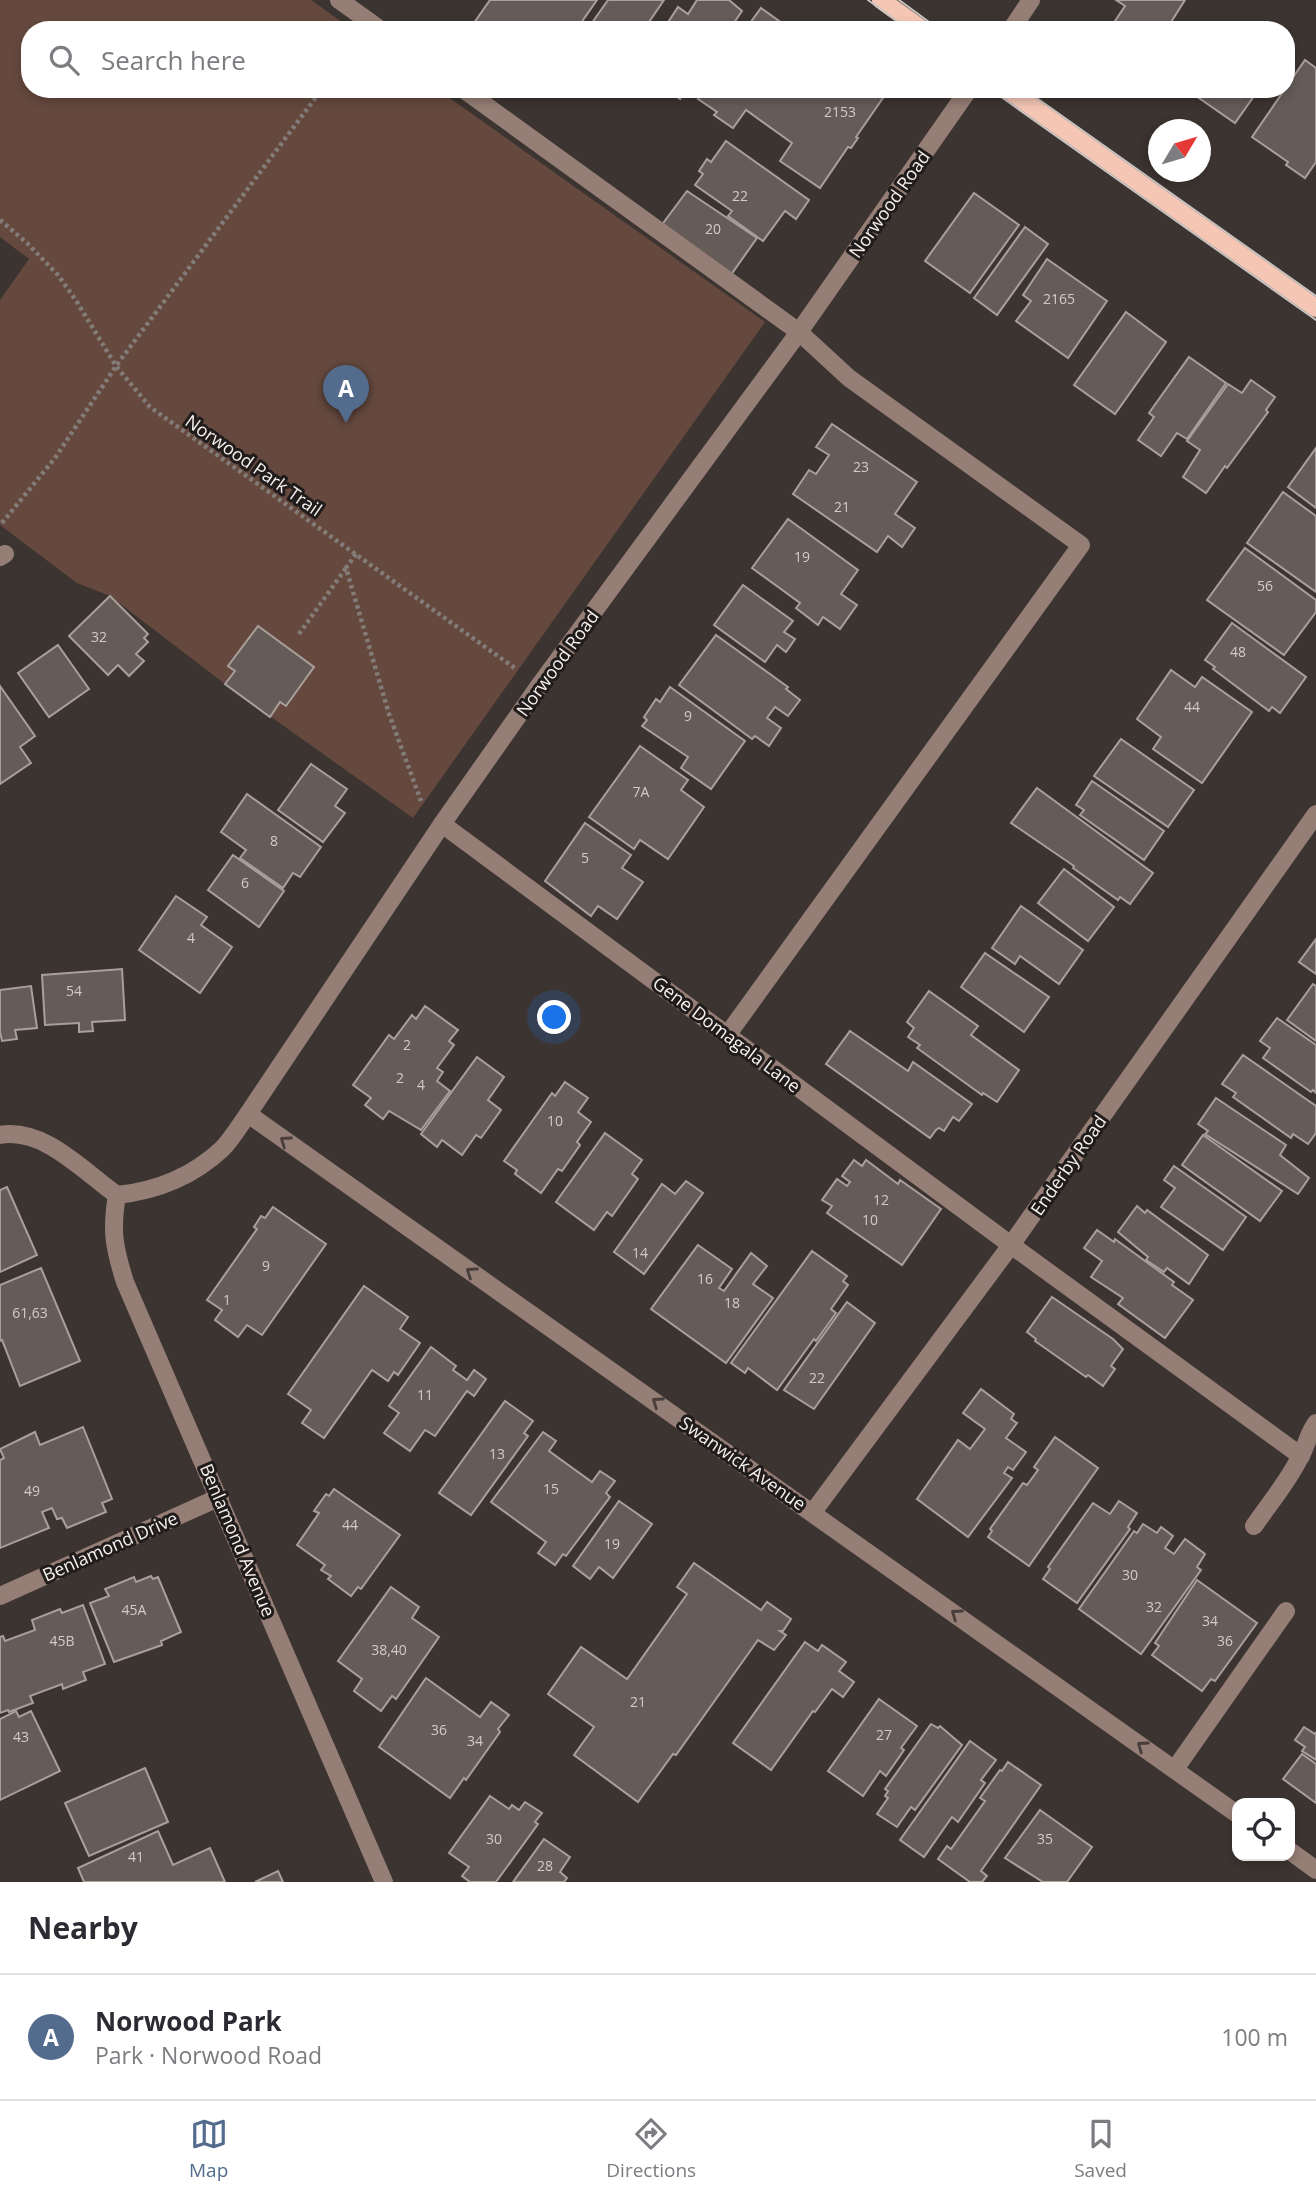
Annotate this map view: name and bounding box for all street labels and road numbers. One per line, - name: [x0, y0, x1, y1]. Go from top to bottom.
- street label: Norwood Road: [843, 146, 935, 262]
- street label: Norwood Park Trail: [181, 409, 327, 521]
- street label: Norwood Road: [510, 605, 604, 721]
- street label: Gene Domagala Lane: [648, 971, 806, 1097]
- street label: Enderby Road: [1025, 1110, 1111, 1220]
- street label: Swanwick Avenue: [675, 1411, 811, 1515]
- street label: Benlamond Avenue: [195, 1460, 281, 1620]
- street label: Benlamond Drive: [39, 1505, 181, 1587]

